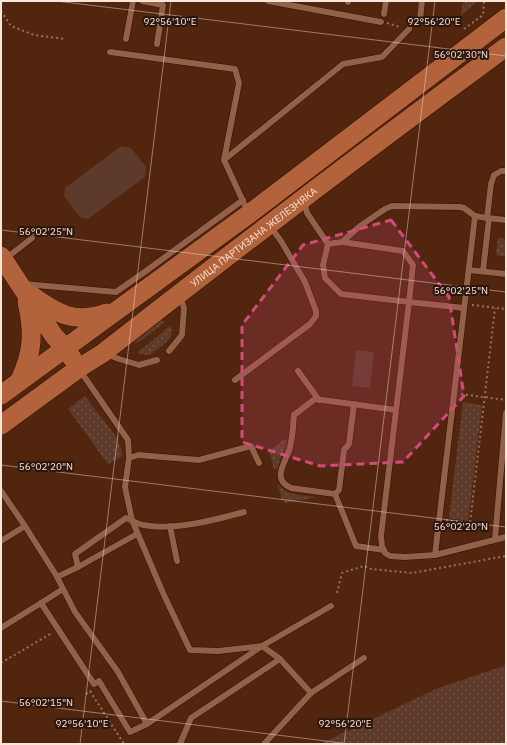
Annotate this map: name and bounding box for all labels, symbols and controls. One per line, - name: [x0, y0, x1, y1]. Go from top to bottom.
- text: 92°56'10"E: [143, 15, 197, 28]
- text: 92°56'20"E: [407, 15, 461, 28]
- text: 56°02'30"N: [434, 48, 488, 61]
- street label: УЛИЦА ПАРТИЗАНА ЖЕЛЕЗНЯКА: [187, 184, 320, 289]
- text: 56°02'25"N: [19, 225, 73, 238]
- text: 56°02'25"N: [434, 284, 488, 297]
- text: 56°02'20"N: [19, 460, 73, 473]
- text: 56°02'20"N: [434, 520, 488, 533]
- text: 56°02'15"N: [19, 696, 73, 709]
- text: 92°56'10"E: [55, 717, 109, 730]
- text: 92°56'20"E: [318, 717, 372, 730]

